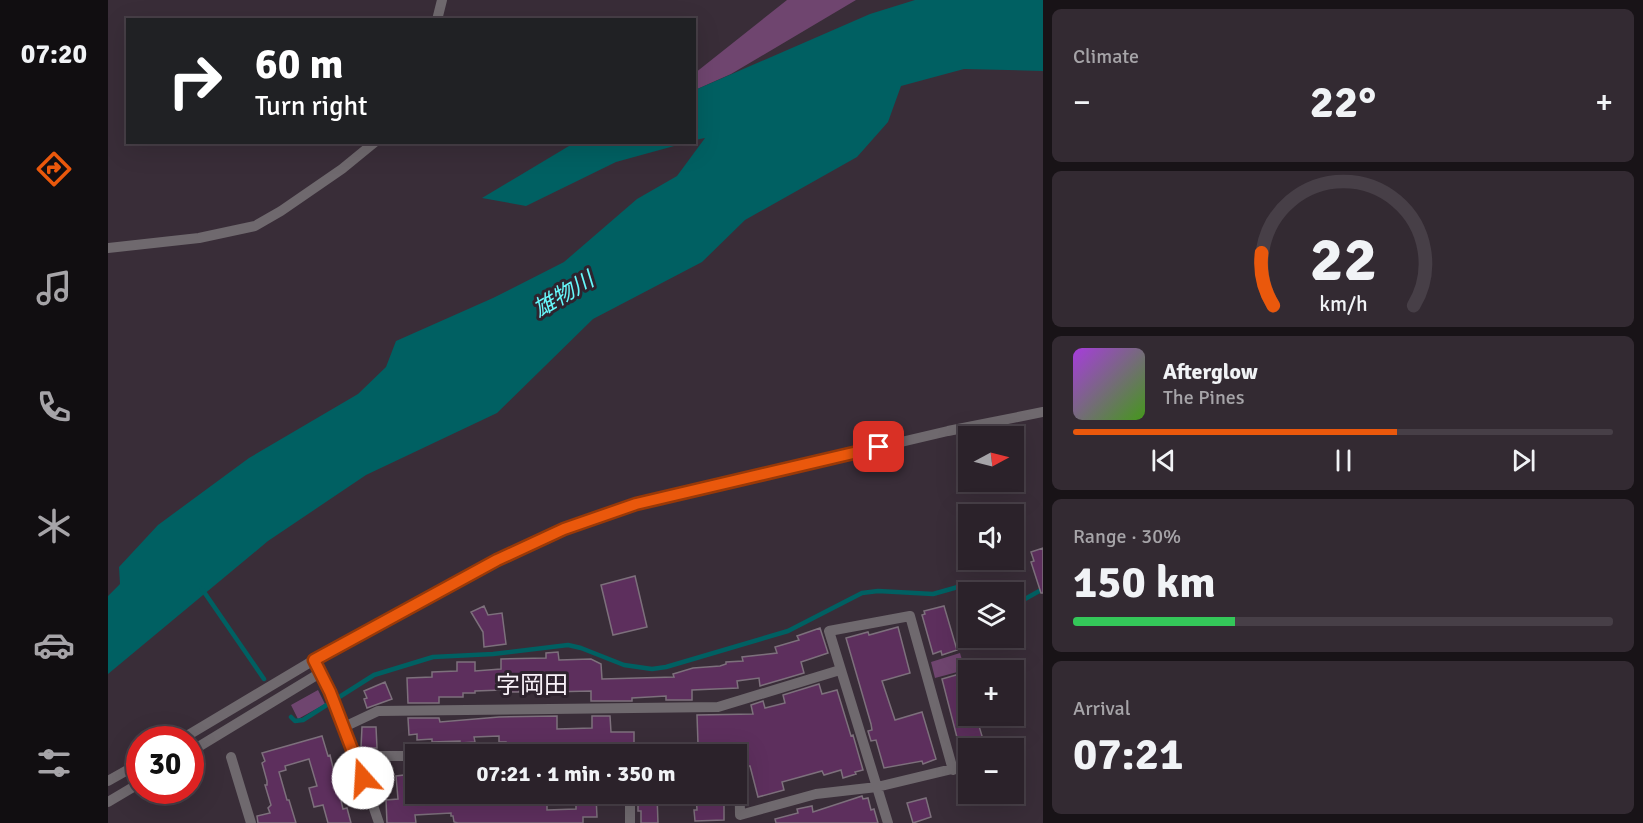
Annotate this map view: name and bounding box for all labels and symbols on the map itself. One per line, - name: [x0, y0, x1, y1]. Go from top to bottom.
- water label: 雄物川: [528, 265, 600, 323]
- pin: [853, 421, 904, 472]
- north arrow: [958, 426, 1024, 492]
- district label: 字岡田: [496, 670, 568, 700]
- speed limit sign: 30: [126, 726, 204, 804]
- position arrow: [331, 746, 395, 810]

